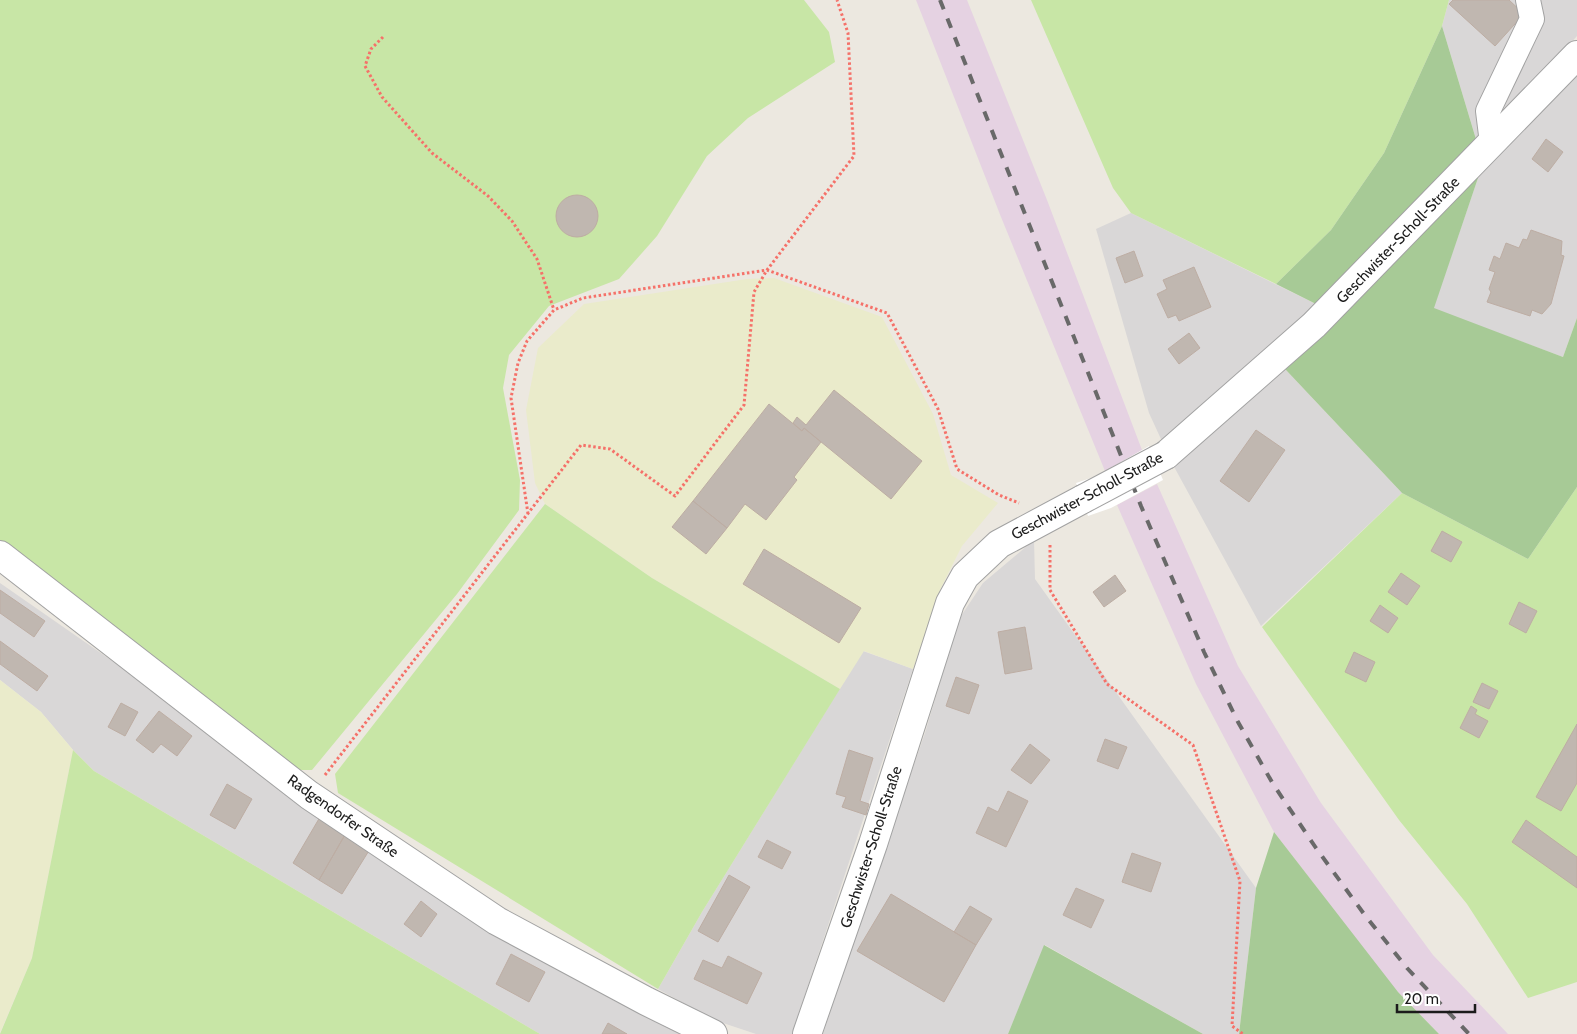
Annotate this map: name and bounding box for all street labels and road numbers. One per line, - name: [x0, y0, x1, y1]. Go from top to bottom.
- street label: Geschwister-Scholl-Straße: [1333, 173, 1463, 307]
- street label: Geschwister-Scholl-Straße: [1008, 448, 1166, 544]
- street label: Geschwister-Scholl-Straße: [836, 763, 906, 930]
- street label: Radgendorfer Straße: [284, 771, 402, 861]

